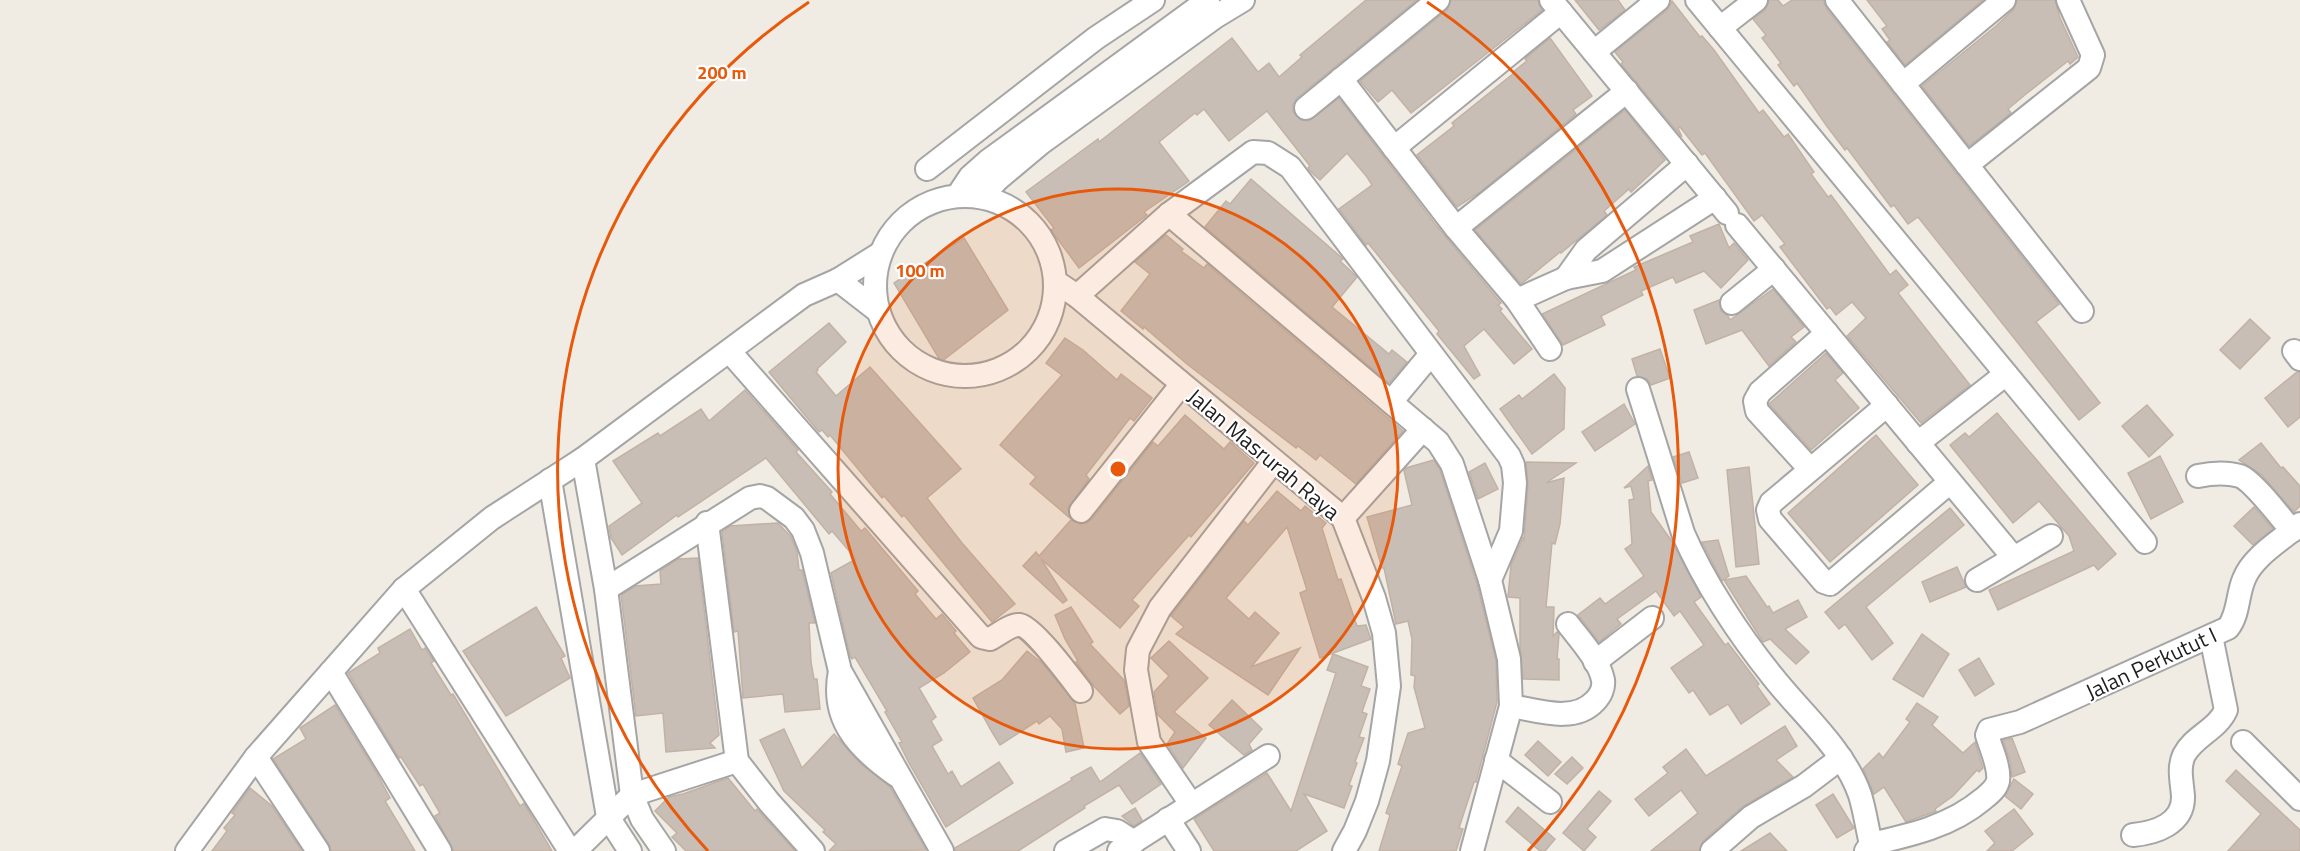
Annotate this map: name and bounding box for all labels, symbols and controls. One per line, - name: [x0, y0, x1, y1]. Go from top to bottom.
- text: 200 m: [697, 59, 747, 86]
- text: 100 m: [895, 257, 945, 284]
- street label: Jalan Masrurah Raya: [1180, 380, 1348, 528]
- centre of rings: [1108, 459, 1128, 479]
- street label: Jalan Perkutut I: [2080, 618, 2222, 708]

